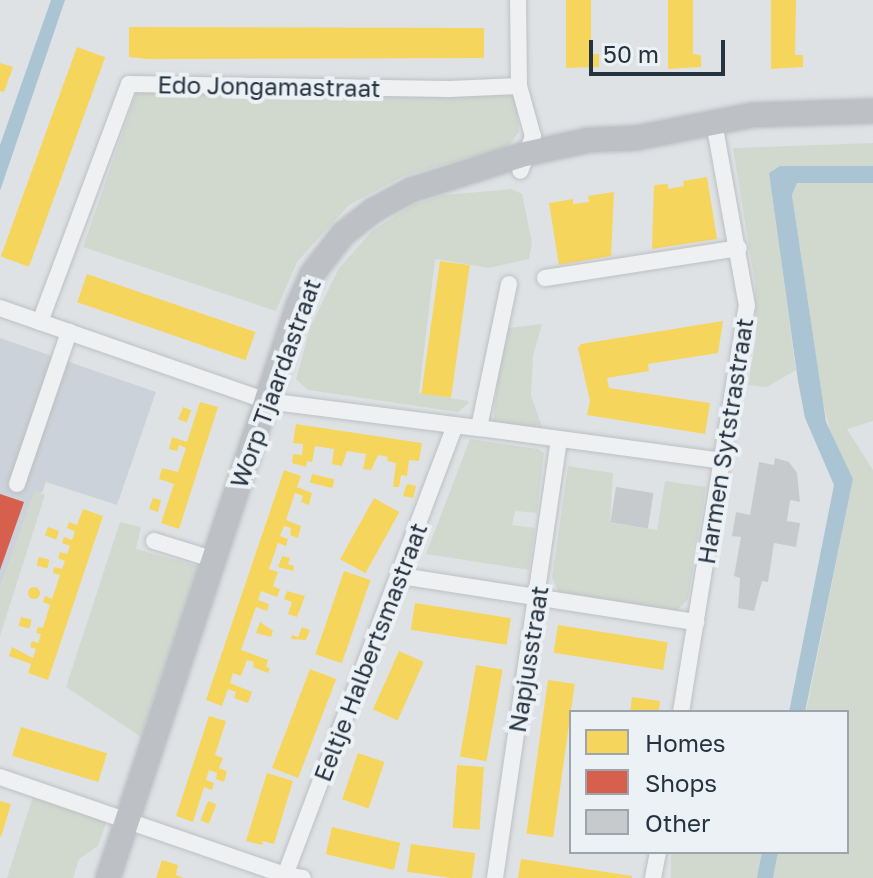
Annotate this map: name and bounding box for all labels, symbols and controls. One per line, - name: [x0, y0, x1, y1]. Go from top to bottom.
- scale bar: [593, 24, 729, 74]
- text: 50 m: [603, 39, 659, 68]
- street label: Edo Jongamastraat: [157, 70, 381, 102]
- street label: Worp Tjaardastraat: [224, 275, 326, 491]
- street label: Harmen Sytstrastraat: [691, 316, 759, 566]
- street label: Eeltje Halbertsmastraat: [307, 519, 433, 785]
- street label: Napjusstraat: [502, 584, 554, 734]
- legend: [569, 710, 849, 854]
- text: Homes: [645, 728, 726, 757]
- text: Shops: [645, 768, 717, 797]
- text: Other: [645, 808, 710, 837]

